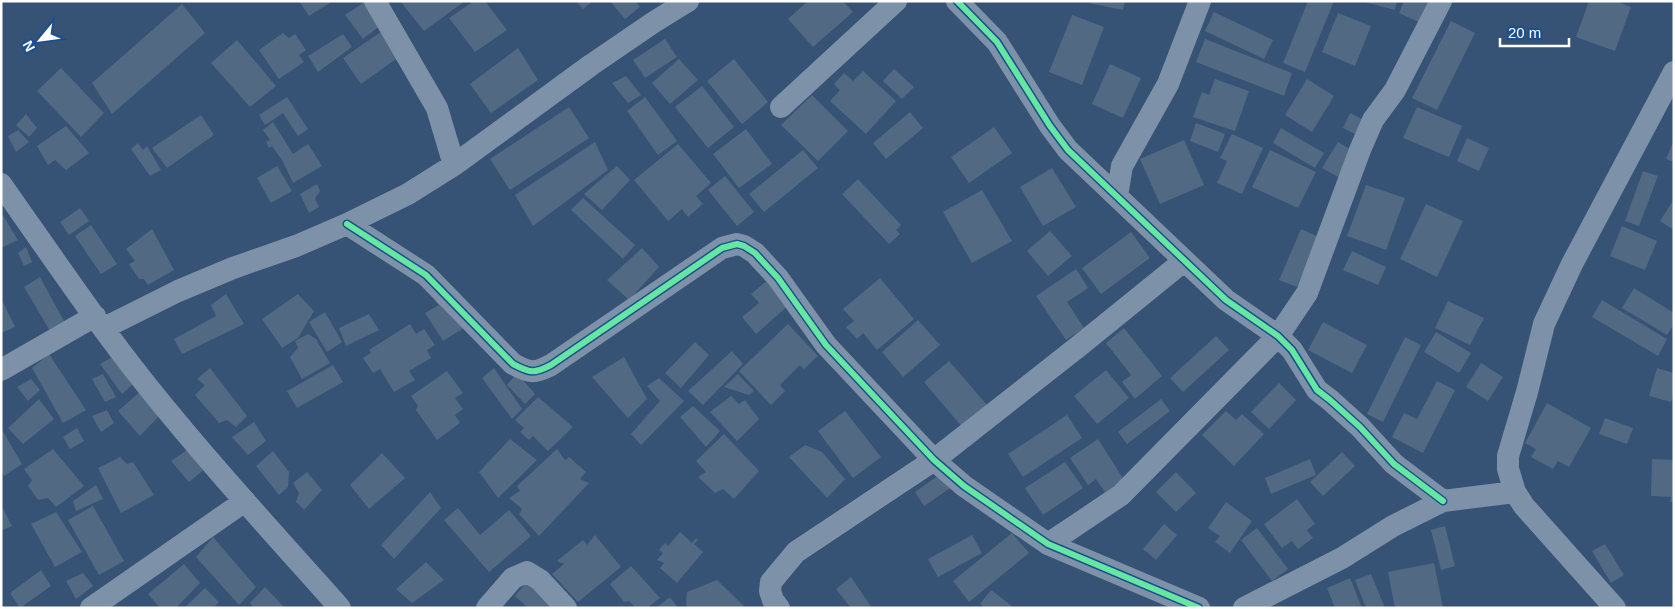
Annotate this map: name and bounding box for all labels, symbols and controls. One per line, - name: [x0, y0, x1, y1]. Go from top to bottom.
- north arrow: [15, 15, 65, 65]
- scale bar: [1500, 15, 1569, 47]
- text: 20 m: [1508, 24, 1541, 41]
- text: N: [19, 38, 38, 55]

